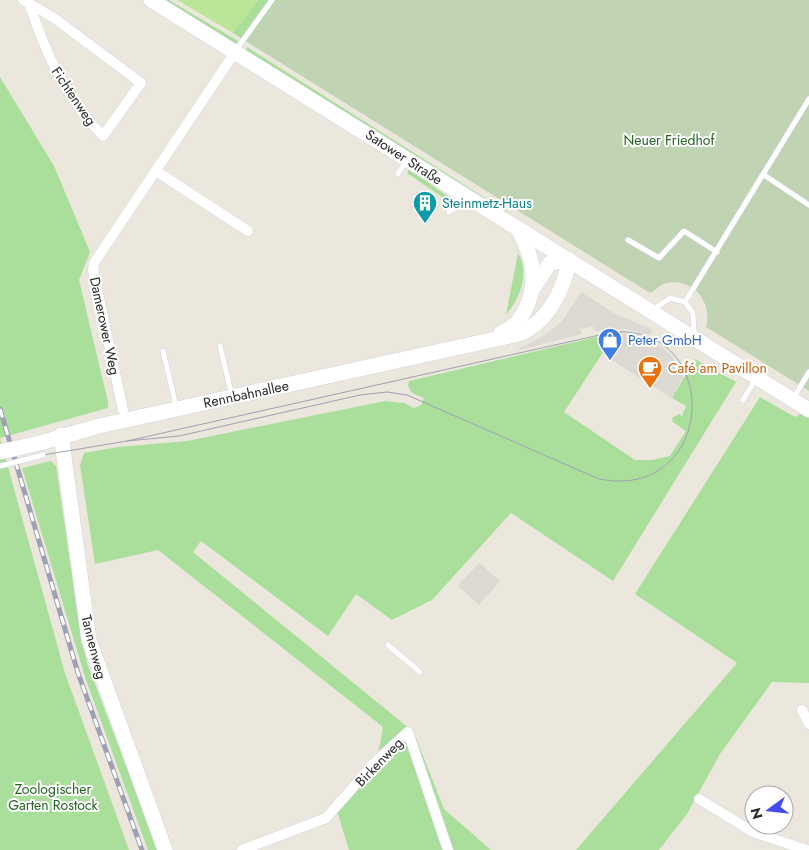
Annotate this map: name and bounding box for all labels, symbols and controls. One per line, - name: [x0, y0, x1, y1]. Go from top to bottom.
- street label: Fichtenweg: [47, 63, 101, 129]
- street label: Satower Straße: [361, 125, 447, 189]
- park label: Neuer Friedhof: [624, 130, 715, 150]
- building icon: Steinmetz-Haus: [412, 190, 438, 224]
- place label: Steinmetz-Haus: [442, 193, 532, 213]
- street label: Damerower Weg: [85, 275, 125, 377]
- shop icon: Peter GmbH: [597, 327, 623, 361]
- place label: Peter GmbH: [628, 330, 702, 350]
- cafe icon: Café am Pavillon: [637, 355, 663, 389]
- place label: Café am Pavillon: [668, 358, 767, 378]
- street label: Rennbahnallee: [201, 375, 291, 413]
- street label: Tannenweg: [76, 613, 112, 681]
- street label: Birkenweg: [351, 733, 407, 791]
- park label: Zoologischer Garten Rostock: [8, 779, 99, 815]
- north arrow: [744, 785, 794, 835]
- text: N: [745, 805, 768, 821]

